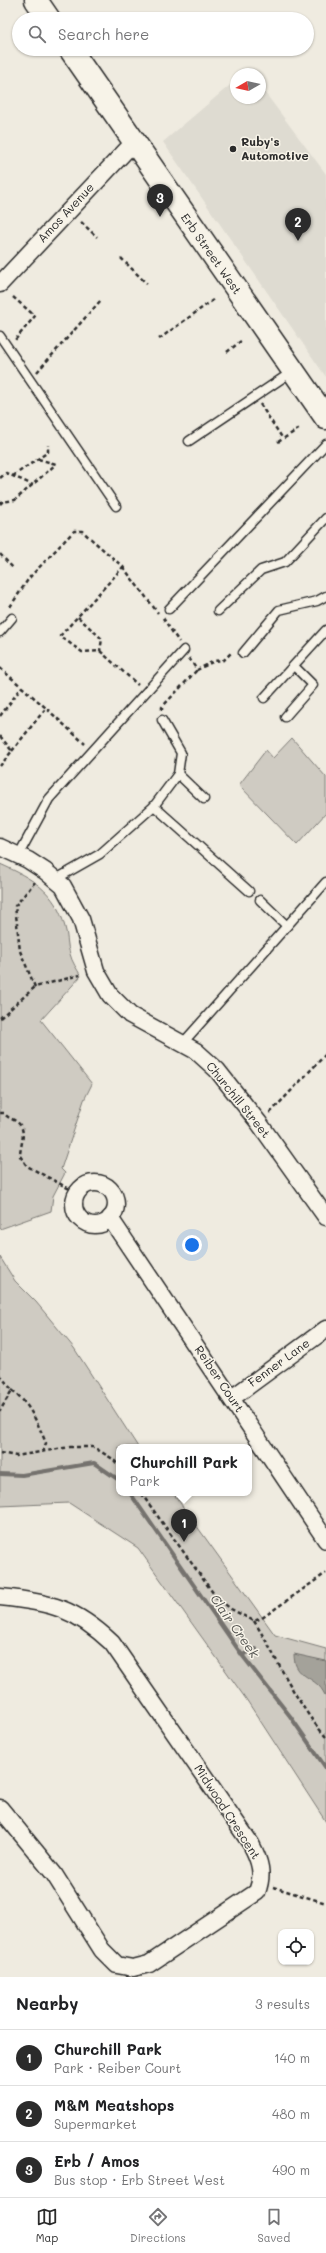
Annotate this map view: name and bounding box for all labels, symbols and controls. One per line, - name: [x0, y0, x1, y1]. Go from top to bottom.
- search box: [12, 12, 314, 56]
- icon: search: [26, 23, 48, 45]
- text: Search here: [58, 24, 149, 44]
- north arrow: [230, 68, 266, 104]
- place label: Ruby's Automotive: [241, 133, 309, 163]
- marker: Ruby's Automotive: [228, 144, 238, 154]
- street label: Amos Avenue: [33, 179, 97, 246]
- pin: 3: [147, 184, 173, 217]
- pin: 2: [285, 208, 311, 241]
- street label: Erb Street West: [178, 210, 246, 297]
- street label: Churchill Street: [203, 1058, 274, 1141]
- your location: [182, 1235, 202, 1255]
- street label: Fenner Lane: [244, 1334, 312, 1390]
- street label: Reiber Court: [192, 1342, 248, 1415]
- popup: [116, 1444, 252, 1496]
- text: Churchill Park: [130, 1452, 238, 1472]
- text: Park: [130, 1472, 160, 1489]
- pin: 1: [171, 1509, 197, 1542]
- water label: Clair Creek: [207, 1590, 264, 1662]
- street label: Midwood Crescent: [191, 1761, 265, 1862]
- map controls: [278, 1929, 314, 1965]
- button: locate: [278, 1929, 314, 1965]
- text: Nearby: [16, 1992, 78, 2014]
- text: 3 results: [255, 1995, 310, 2012]
- text: Churchill Park: [54, 2039, 162, 2059]
- text: 1: [26, 2049, 32, 2066]
- text: 140 m: [274, 2049, 310, 2066]
- text: Park · Reiber Court: [54, 2059, 181, 2076]
- text: M&M Meatshops: [54, 2095, 174, 2115]
- text: 2: [25, 2105, 33, 2122]
- text: 480 m: [272, 2105, 310, 2122]
- text: Supermarket: [54, 2115, 137, 2132]
- text: Erb / Amos: [54, 2151, 140, 2171]
- text: 3: [25, 2161, 33, 2178]
- text: 490 m: [272, 2161, 310, 2178]
- text: Bus stop · Erb Street West: [54, 2171, 225, 2188]
- tab: Map: [36, 2206, 58, 2245]
- tab: Directions: [130, 2206, 186, 2245]
- tab: Saved: [257, 2206, 290, 2245]

